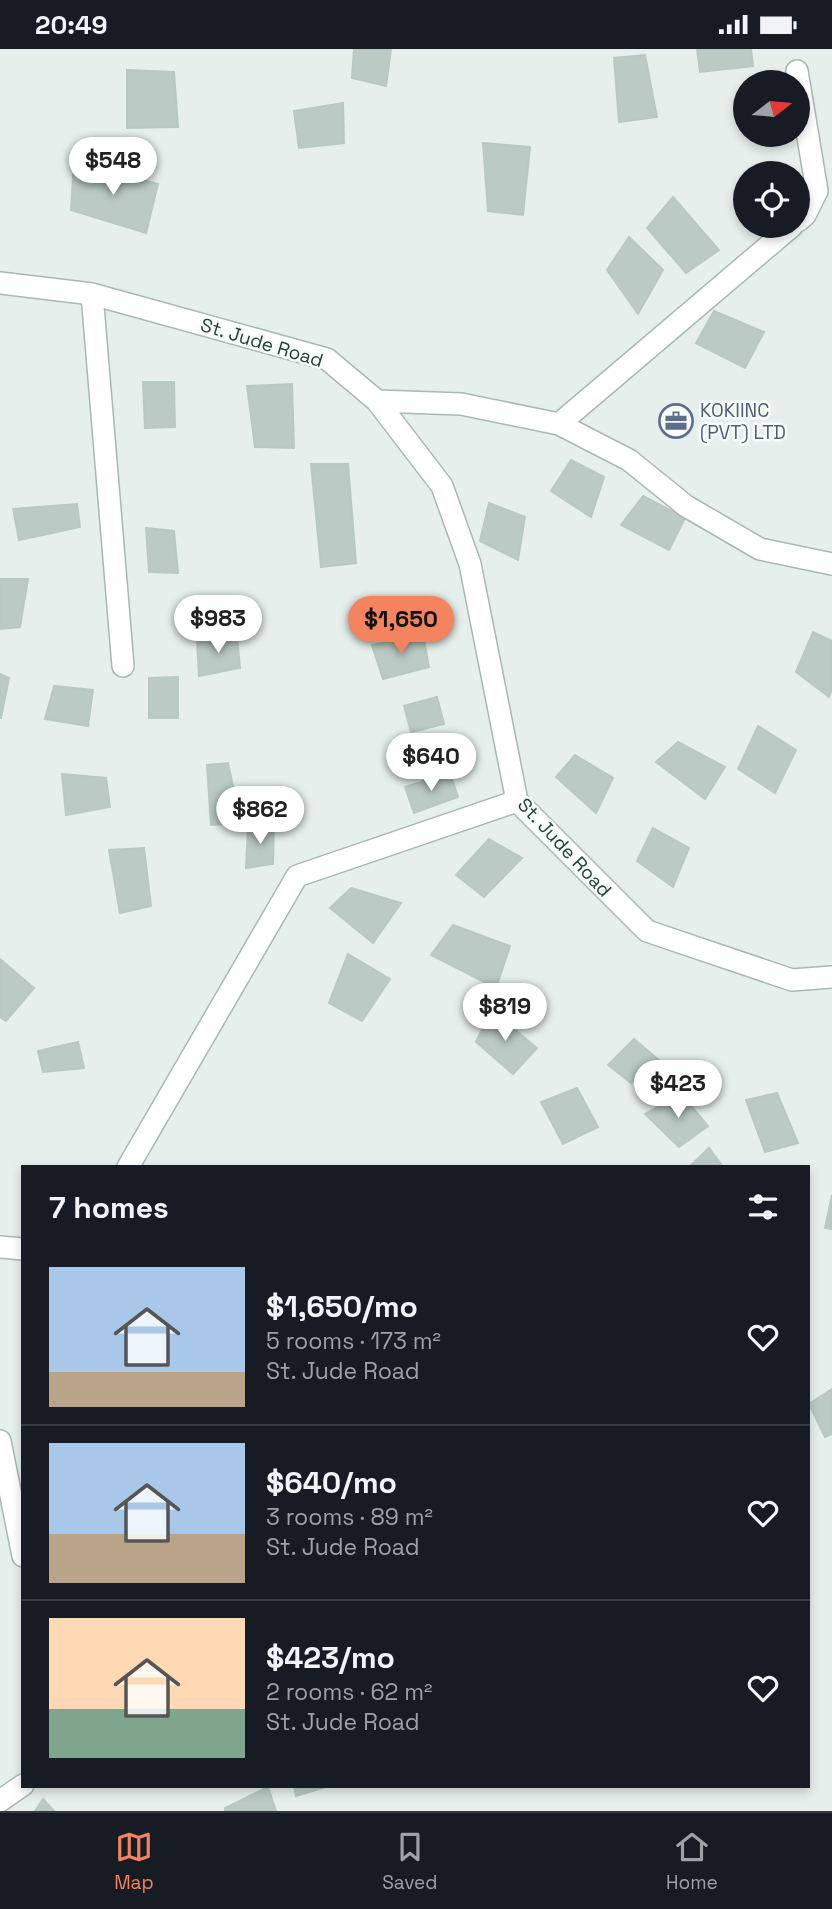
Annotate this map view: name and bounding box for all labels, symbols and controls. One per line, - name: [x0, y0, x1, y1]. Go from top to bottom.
- text: 20:49: [35, 8, 108, 42]
- north arrow: [733, 70, 810, 147]
- map controls: [733, 70, 810, 238]
- pin: $548: [72, 137, 154, 197]
- text: $548: [85, 145, 141, 175]
- button: locate: [733, 161, 810, 238]
- street label: St. Jude Road: [198, 312, 326, 373]
- place label: KOKIINC (PVT) LTD: [700, 398, 786, 445]
- office icon: KOKIINC (PVT) LTD: [657, 402, 695, 440]
- pin: $983: [177, 595, 259, 655]
- pin: $1,650: [344, 597, 458, 656]
- text: $983: [190, 603, 246, 633]
- text: $1,650: [364, 604, 438, 634]
- pin: $640: [390, 733, 472, 793]
- text: $640: [402, 741, 460, 771]
- pin: $862: [219, 787, 301, 846]
- street label: St. Jude Road: [512, 792, 617, 902]
- text: $862: [232, 794, 288, 824]
- pin: $819: [464, 983, 546, 1043]
- text: $819: [479, 991, 531, 1021]
- pin: $423: [637, 1061, 719, 1120]
- text: $423: [650, 1068, 706, 1098]
- text: 7 homes: [49, 1188, 169, 1227]
- icon: filters: [744, 1188, 782, 1226]
- text: $1,650/mo: [266, 1287, 418, 1326]
- icon: home: [105, 1295, 189, 1379]
- icon: heart: [744, 1318, 782, 1356]
- text: 5 rooms · 173 m²: [266, 1326, 441, 1356]
- text: St. Jude Road: [266, 1356, 420, 1386]
- text: $640/mo: [266, 1463, 397, 1502]
- icon: home: [105, 1471, 189, 1555]
- icon: heart: [744, 1494, 782, 1532]
- text: 3 rooms · 89 m²: [266, 1502, 433, 1532]
- text: St. Jude Road: [266, 1532, 420, 1562]
- text: $423/mo: [266, 1638, 395, 1677]
- icon: home: [105, 1646, 189, 1730]
- icon: heart: [744, 1669, 782, 1707]
- text: 2 rooms · 62 m²: [266, 1677, 432, 1707]
- text: St. Jude Road: [266, 1707, 420, 1737]
- tab: Map: [114, 1828, 154, 1895]
- tab: Saved: [382, 1828, 438, 1895]
- tab: Home: [666, 1828, 718, 1895]

